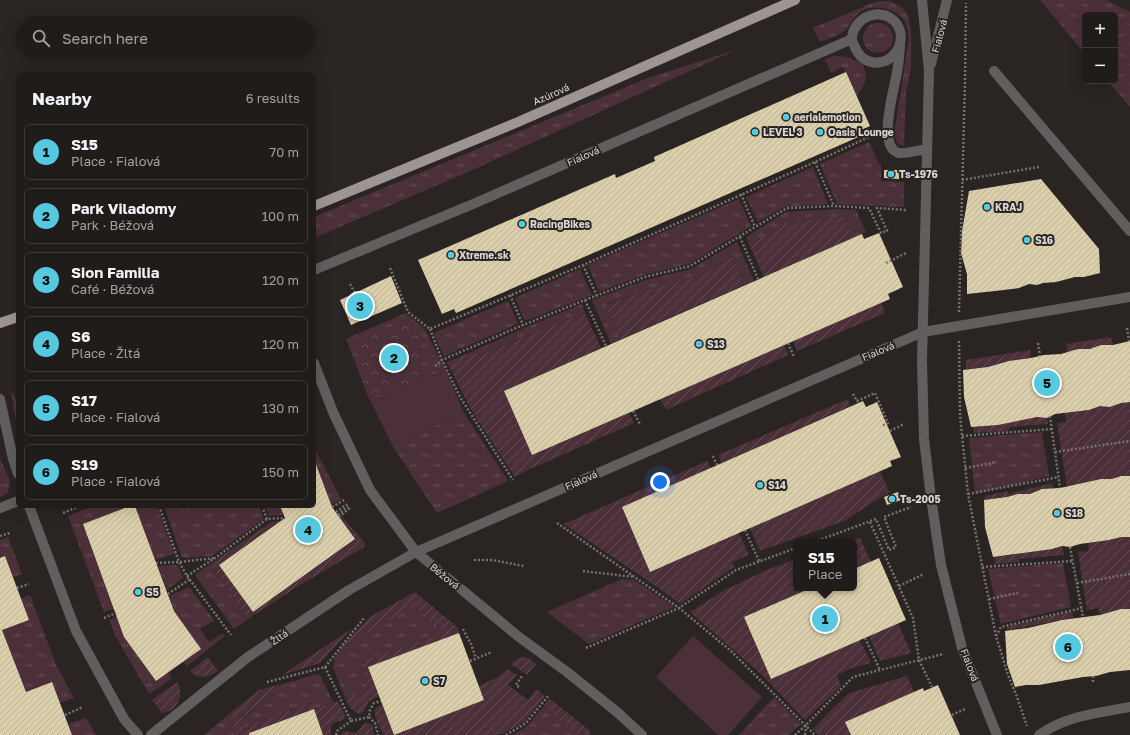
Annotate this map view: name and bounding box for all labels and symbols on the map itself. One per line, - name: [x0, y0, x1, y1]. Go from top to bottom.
- street label: Fialová: [929, 18, 949, 54]
- street label: Azúrová: [531, 81, 571, 107]
- place label: aerialemotion: [794, 111, 861, 123]
- marker: aerialemotion: [781, 112, 791, 122]
- place label: LEVEL 3: [763, 126, 803, 138]
- place label: Oasis Lounge: [828, 126, 894, 138]
- marker: LEVEL 3: [750, 127, 760, 137]
- marker: Oasis Lounge: [815, 127, 825, 137]
- street label: Fialová: [565, 144, 601, 168]
- place label: Ts-1976: [899, 168, 938, 180]
- marker: Ts-1976: [886, 169, 896, 179]
- place label: KRAJ: [995, 201, 1022, 213]
- marker: KRAJ: [982, 202, 992, 212]
- place label: RacingBikes: [530, 218, 591, 230]
- marker: RacingBikes: [517, 219, 527, 229]
- place label: S16: [1035, 234, 1053, 246]
- marker: S16: [1022, 235, 1032, 245]
- place label: Xtreme.sk: [459, 249, 509, 261]
- marker: Xtreme.sk: [446, 250, 456, 260]
- pin: 3: [347, 291, 373, 321]
- place label: S13: [707, 338, 725, 350]
- marker: S13: [694, 339, 704, 349]
- street label: Fialová: [860, 339, 896, 363]
- pin: 2: [381, 343, 407, 373]
- pin: 5: [1034, 368, 1060, 398]
- street label: Fialová: [563, 468, 599, 492]
- your location: [650, 472, 670, 492]
- place label: S14: [768, 479, 786, 491]
- marker: S14: [755, 480, 765, 490]
- place label: Ts-2005: [900, 493, 941, 505]
- marker: Ts-2005: [887, 494, 897, 504]
- place label: S18: [1065, 507, 1083, 519]
- marker: S18: [1052, 508, 1062, 518]
- pin: 4: [295, 515, 321, 545]
- street label: Béžová: [428, 561, 462, 591]
- place label: S5: [146, 586, 159, 598]
- marker: S5: [133, 587, 143, 597]
- pin: 1: [812, 604, 838, 634]
- street label: Žltá: [268, 627, 290, 647]
- pin: 6: [1055, 632, 1081, 662]
- street label: Fialová: [958, 647, 982, 683]
- place label: S7: [433, 675, 446, 687]
- marker: S7: [420, 676, 430, 686]

